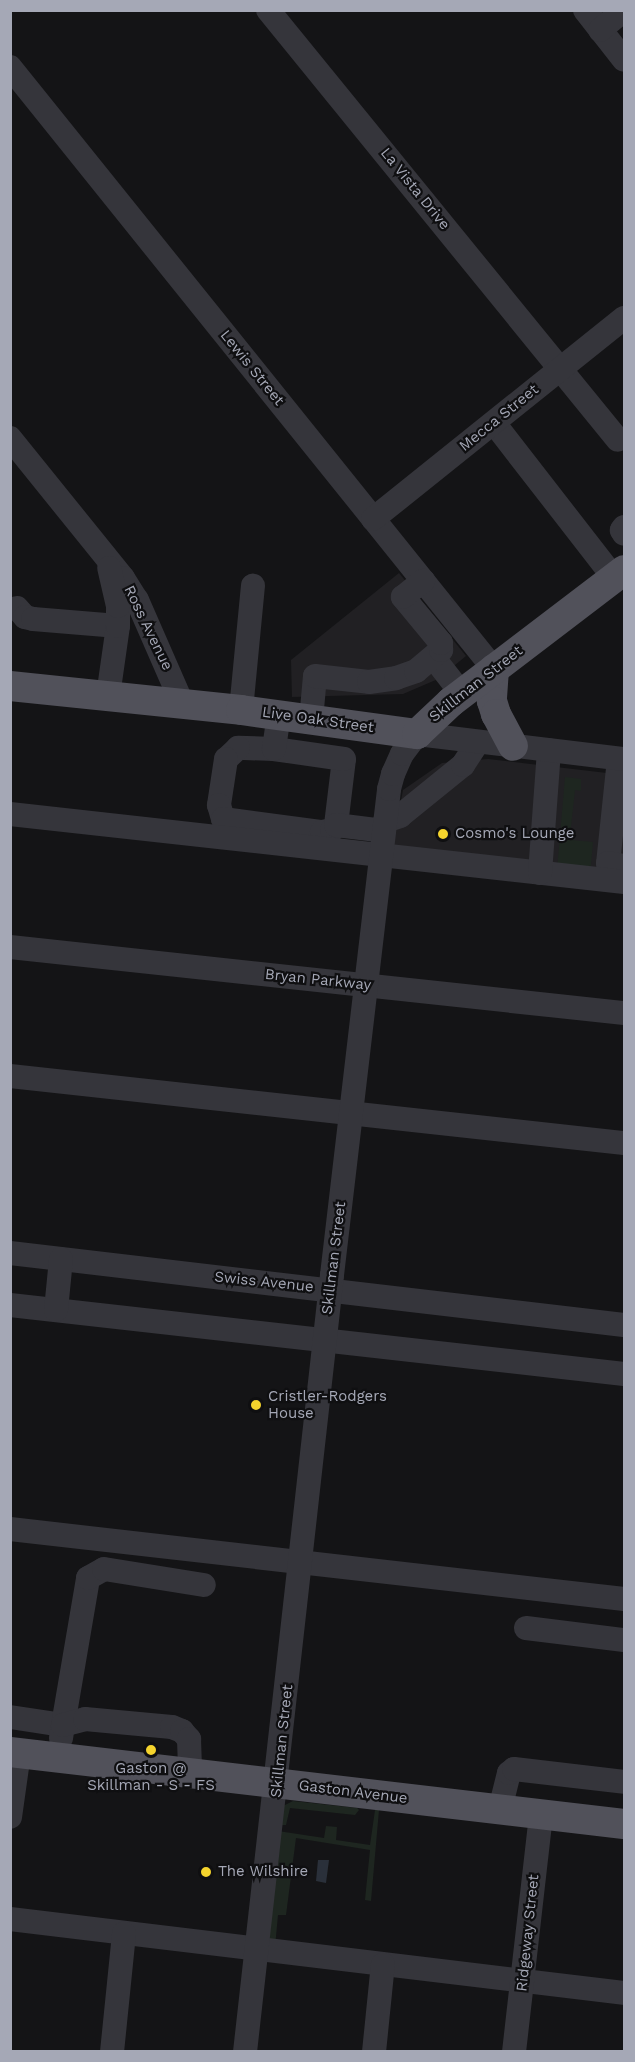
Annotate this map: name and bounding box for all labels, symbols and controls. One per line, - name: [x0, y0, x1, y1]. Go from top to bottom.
- street label: La Vista Drive: [376, 144, 454, 234]
- street label: Lewis Street: [216, 327, 288, 409]
- street label: Mecca Street: [456, 381, 542, 455]
- street label: Ross Avenue: [120, 582, 176, 674]
- street label: Skillman Street: [426, 642, 526, 726]
- street label: Live Oak Street: [261, 703, 375, 737]
- place label: Cosmo's Lounge: [455, 825, 574, 843]
- marker: Cosmo's Lounge: [436, 827, 450, 841]
- street label: Bryan Parkway: [264, 965, 372, 995]
- street label: Skillman Street: [318, 1201, 350, 1315]
- street label: Swiss Avenue: [213, 1268, 315, 1296]
- place label: Cristler-Rodgers House: [268, 1387, 387, 1422]
- marker: Cristler-Rodgers House: [249, 1398, 263, 1412]
- street label: Skillman Street: [267, 1684, 297, 1798]
- marker: Gaston @ Skillman - S - FS: [144, 1743, 158, 1757]
- place label: Gaston @ Skillman - S - FS: [87, 1759, 215, 1794]
- street label: Gaston Avenue: [297, 1776, 409, 1808]
- place label: The Wilshire: [218, 1863, 309, 1881]
- marker: The Wilshire: [199, 1865, 213, 1879]
- street label: Ridgeway Street: [513, 1873, 543, 1993]

